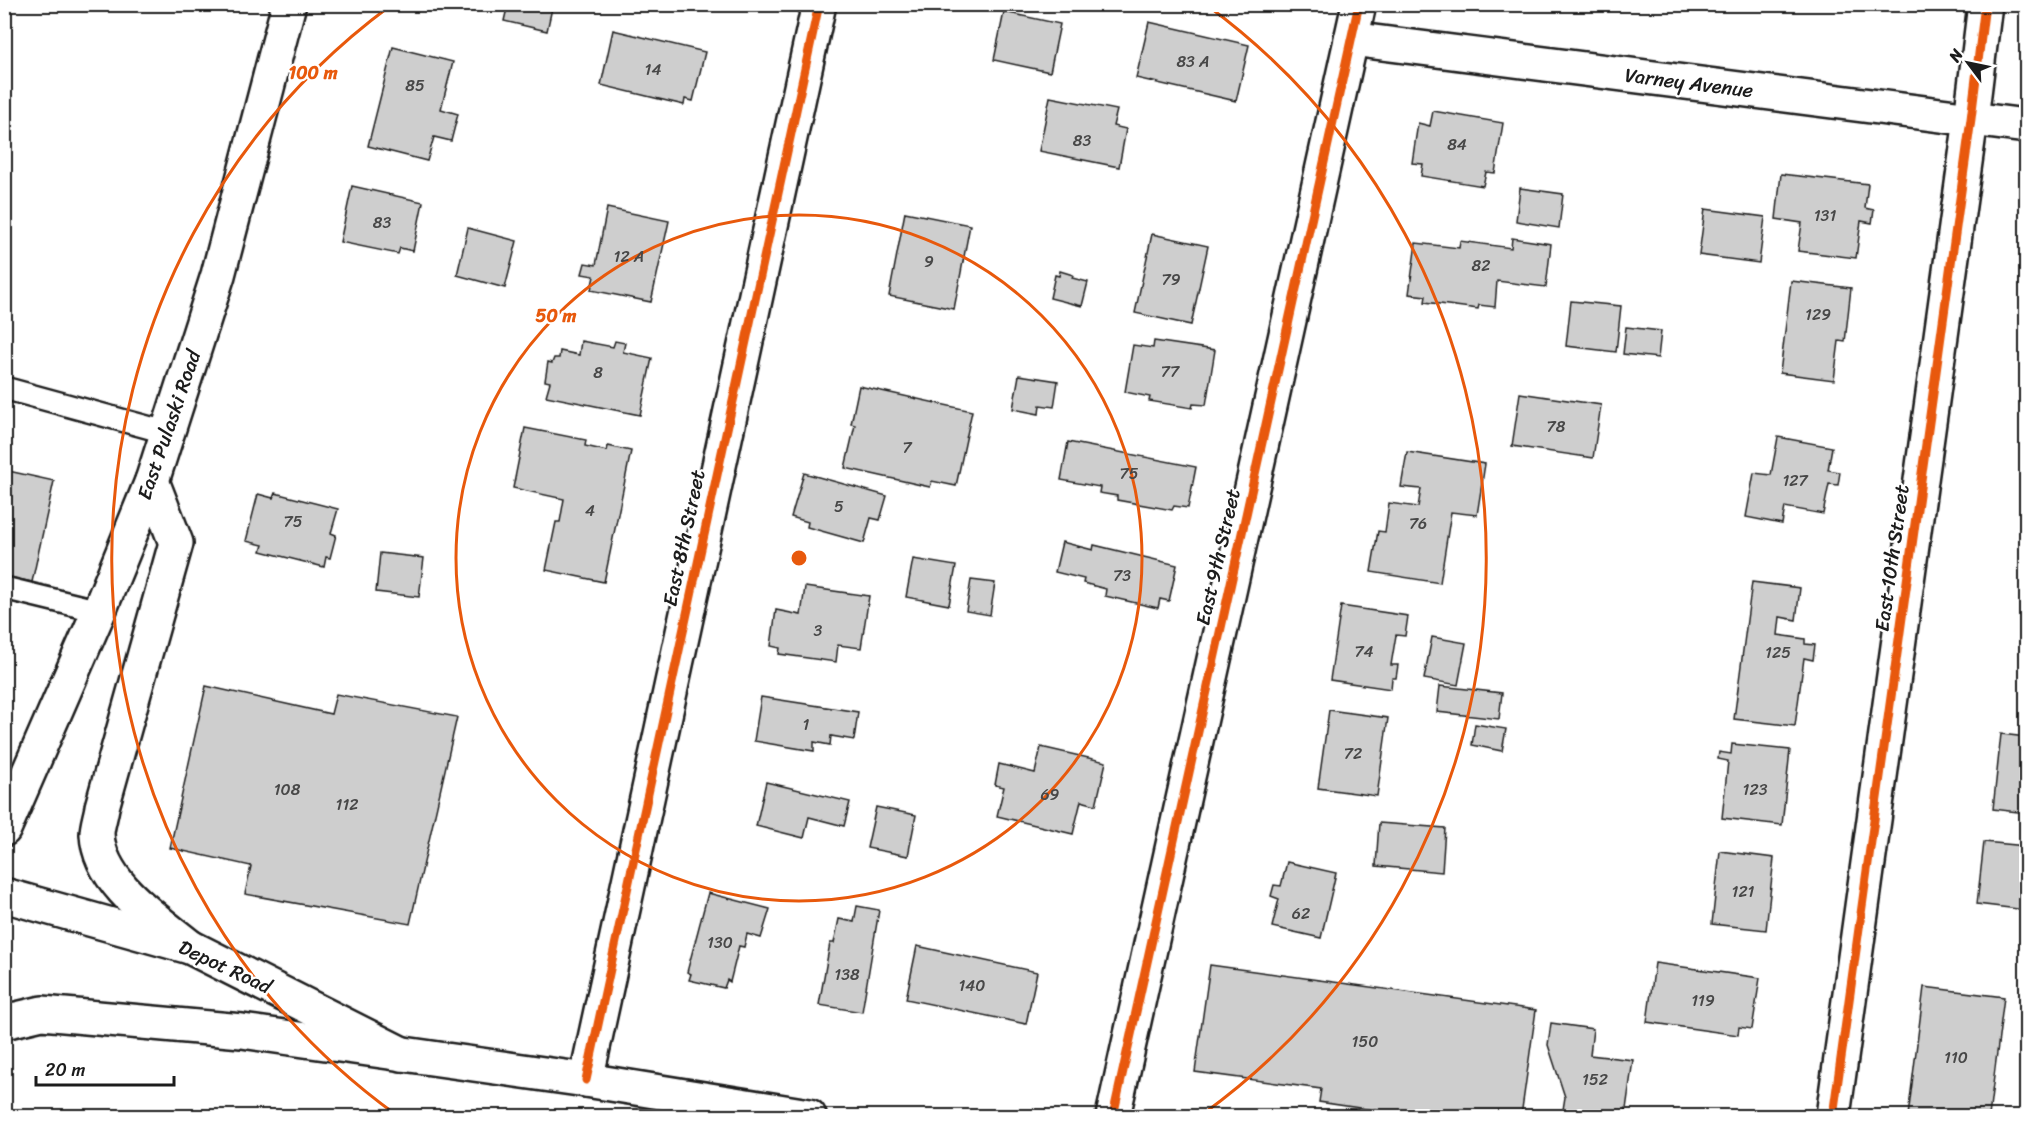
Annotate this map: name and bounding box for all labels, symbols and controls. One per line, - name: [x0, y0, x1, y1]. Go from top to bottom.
- north arrow: [1938, 33, 1998, 93]
- text: N: [1940, 42, 1971, 69]
- house number: 83 A: [1176, 47, 1210, 76]
- house number: 14: [645, 55, 661, 84]
- text: 100 m: [289, 57, 338, 89]
- street label: Varney Avenue: [1623, 58, 1755, 108]
- house number: 85: [405, 71, 425, 100]
- house number: 83: [1073, 126, 1091, 155]
- house number: 84: [1447, 130, 1467, 159]
- house number: 131: [1814, 201, 1836, 230]
- house number: 83: [373, 208, 391, 237]
- house number: 12 A: [614, 242, 644, 271]
- house number: 9: [924, 247, 934, 276]
- house number: 82: [1472, 251, 1490, 280]
- house number: 79: [1162, 265, 1181, 294]
- text: 50 m: [536, 300, 577, 332]
- house number: 129: [1805, 300, 1831, 329]
- street label: East Pulaski Road: [127, 344, 211, 505]
- house number: 77: [1161, 357, 1180, 386]
- house number: 8: [593, 358, 603, 387]
- house number: 78: [1547, 412, 1566, 441]
- house number: 7: [902, 433, 912, 462]
- house number: 75: [1120, 459, 1139, 488]
- street label: East 8th Street: [652, 466, 716, 610]
- house number: 127: [1782, 466, 1808, 495]
- street label: East 10th Street: [1864, 482, 1920, 634]
- street label: East 9th Street: [1185, 485, 1251, 629]
- house number: 5: [834, 492, 844, 521]
- house number: 4: [585, 496, 595, 525]
- house number: 75: [284, 507, 303, 536]
- house number: 76: [1409, 509, 1427, 538]
- centre of rings: [789, 548, 809, 568]
- house number: 73: [1113, 561, 1131, 590]
- house number: 3: [814, 616, 823, 645]
- house number: 74: [1354, 637, 1374, 666]
- house number: 125: [1765, 638, 1791, 667]
- house number: 1: [803, 710, 810, 739]
- house number: 72: [1344, 739, 1362, 768]
- house number: 108: [274, 775, 301, 804]
- house number: 123: [1743, 775, 1768, 804]
- house number: 69: [1041, 780, 1060, 809]
- house number: 112: [336, 790, 358, 819]
- house number: 121: [1732, 877, 1755, 906]
- house number: 62: [1292, 899, 1310, 928]
- house number: 130: [707, 928, 733, 957]
- street label: Depot Road: [173, 930, 279, 1005]
- house number: 138: [834, 960, 860, 989]
- house number: 140: [959, 971, 985, 1000]
- house number: 119: [1691, 986, 1715, 1015]
- house number: 150: [1352, 1027, 1378, 1056]
- house number: 110: [1944, 1043, 1968, 1072]
- scale bar: [36, 1049, 174, 1087]
- text: 20 m: [45, 1054, 85, 1086]
- house number: 152: [1582, 1065, 1608, 1094]

